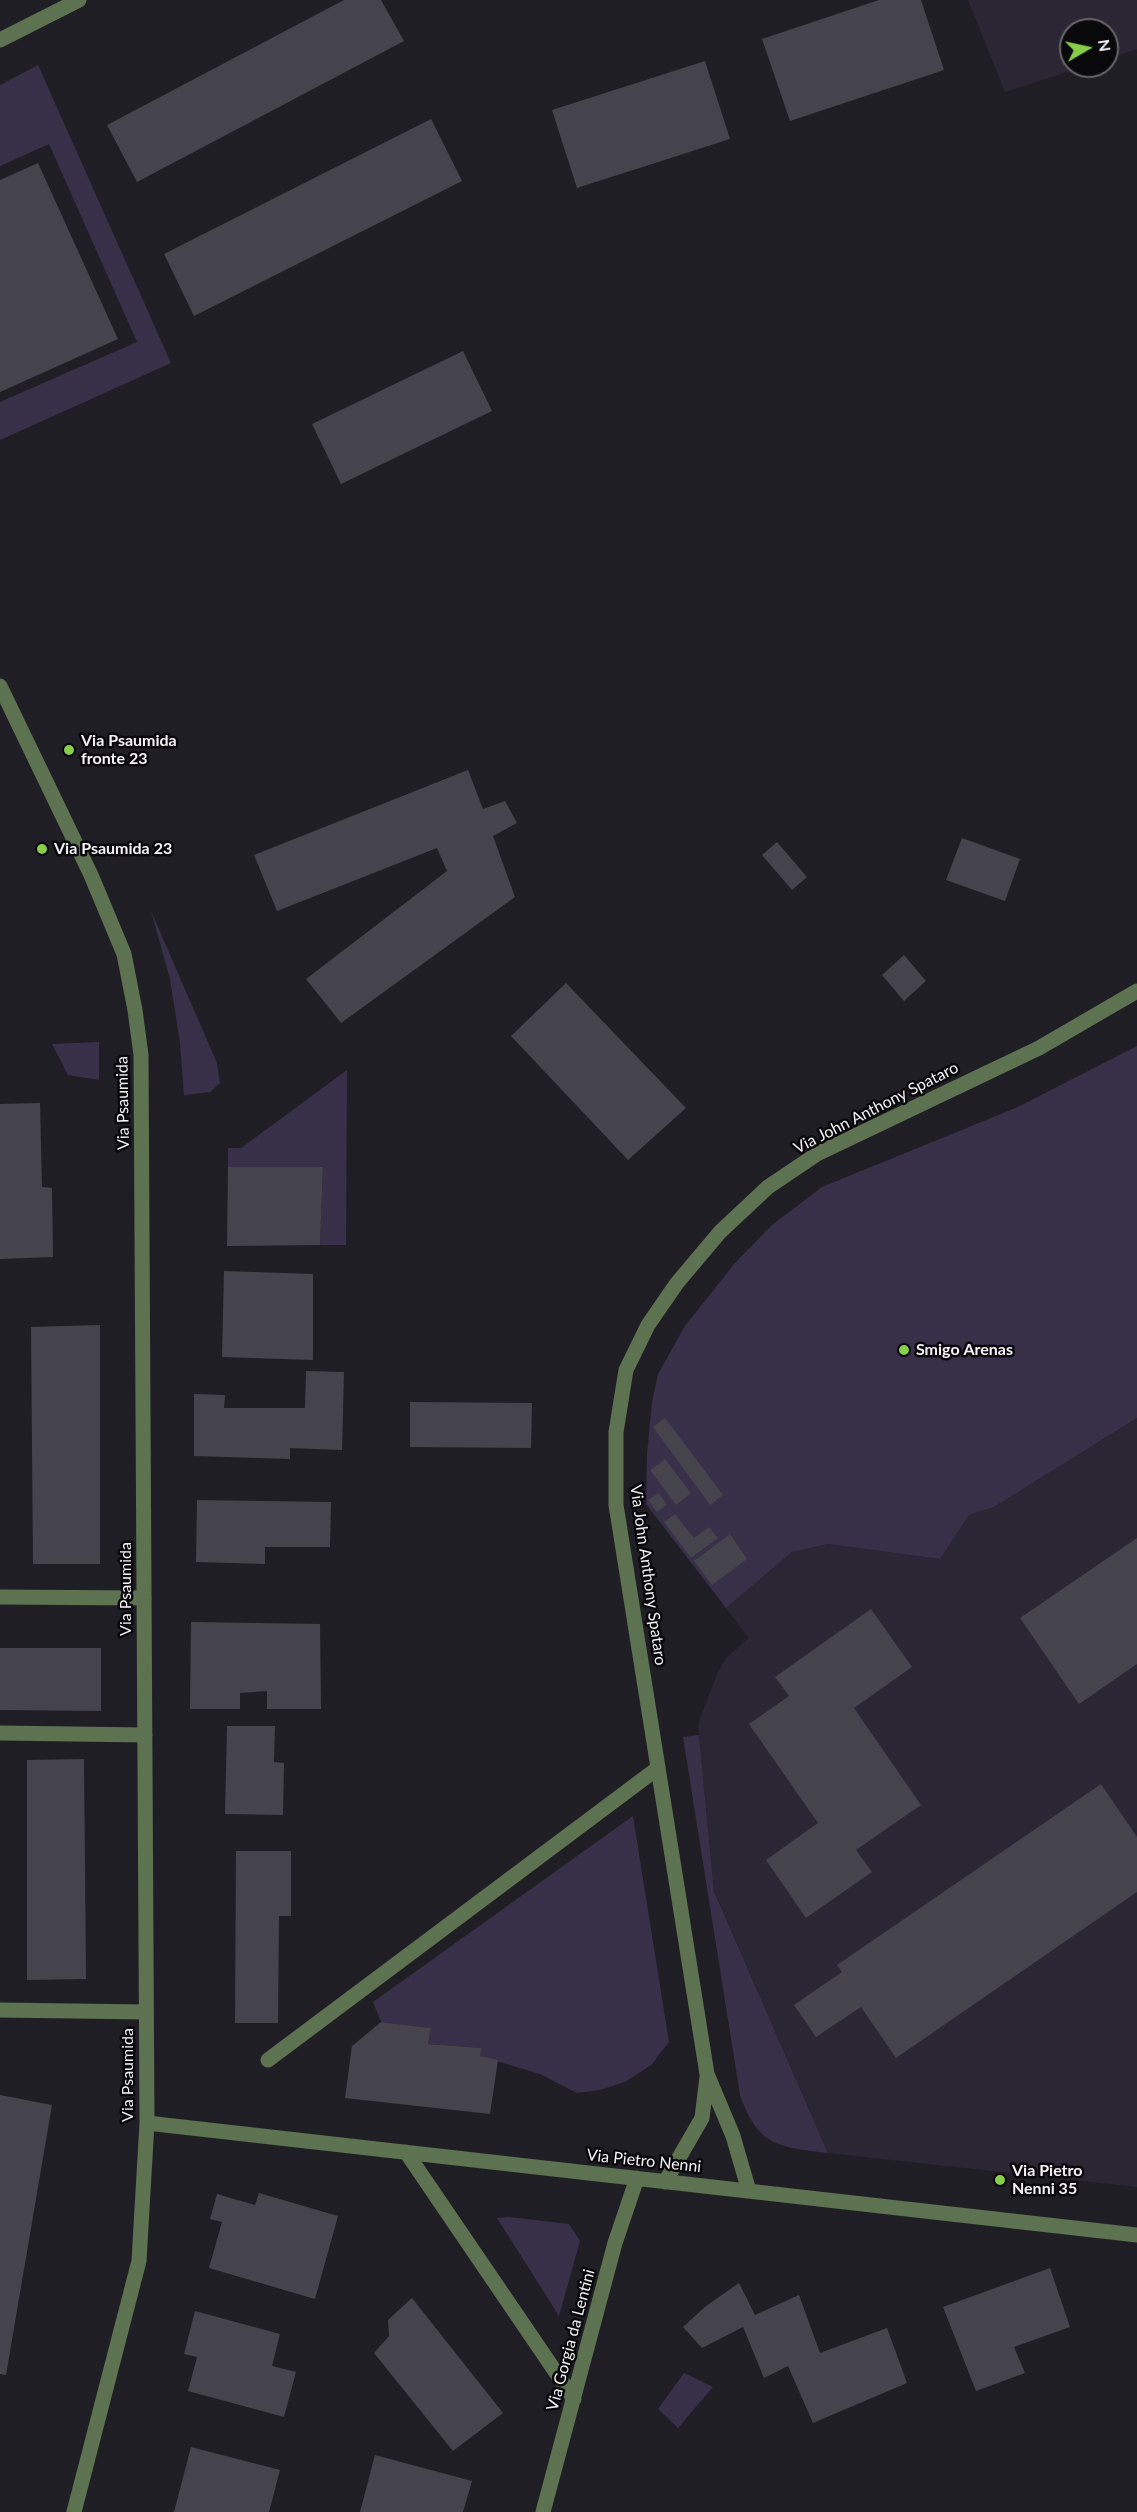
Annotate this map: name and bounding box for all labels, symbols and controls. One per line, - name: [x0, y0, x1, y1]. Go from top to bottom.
- north arrow: [1059, 18, 1119, 78]
- text: N: [1095, 38, 1116, 53]
- place label: Via Psaumida fronte 23: [81, 731, 177, 769]
- marker: Via Psaumida fronte 23: [62, 743, 76, 757]
- place label: Via Psaumida 23: [54, 839, 172, 859]
- marker: Via Psaumida 23: [35, 842, 49, 856]
- street label: Via Psaumida: [113, 1056, 133, 1150]
- street label: Via John Anthony Spataro: [790, 1058, 962, 1158]
- place label: Smigo Arenas: [916, 1340, 1013, 1360]
- marker: Smigo Arenas: [897, 1343, 911, 1357]
- street label: Via John Anthony Spataro: [626, 1483, 670, 1667]
- street label: Via Psaumida: [116, 1542, 136, 1636]
- street label: Via Psaumida: [118, 2028, 138, 2122]
- street label: Via Pietro Nenni: [586, 2145, 702, 2177]
- place label: Via Pietro Nenni 35: [1012, 2161, 1082, 2199]
- marker: Via Pietro Nenni 35: [993, 2173, 1007, 2187]
- street label: Via Gorgia da Lentini: [543, 2267, 599, 2413]

